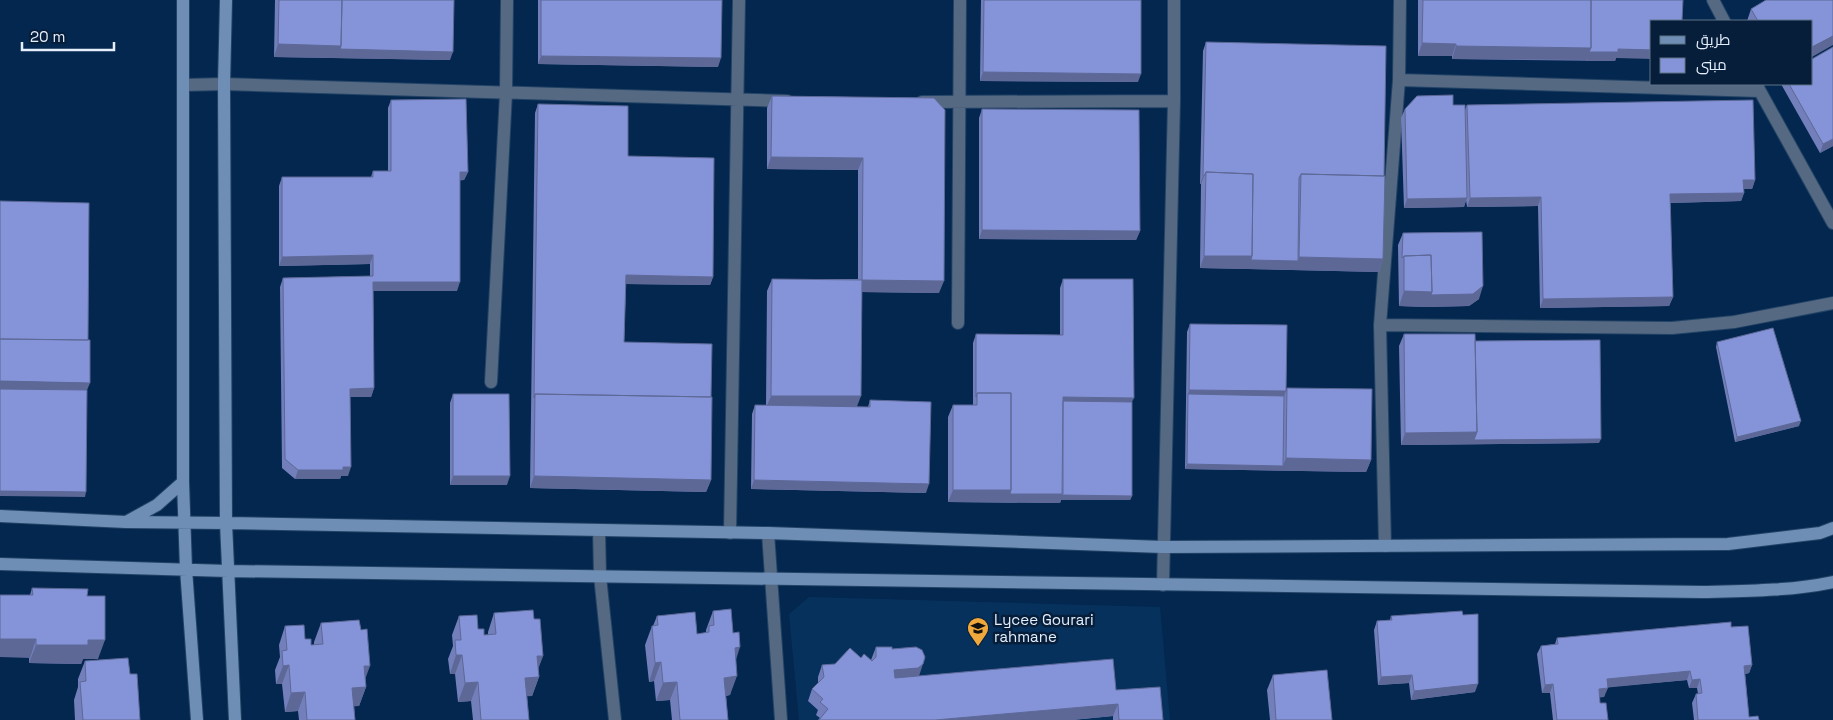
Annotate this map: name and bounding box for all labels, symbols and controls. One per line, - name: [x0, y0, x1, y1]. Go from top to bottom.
- scale bar: [22, 20, 115, 52]
- legend: [1650, 20, 1813, 85]
- text: 20 m: [30, 27, 65, 46]
- text: طريق: [1696, 30, 1730, 50]
- text: مبنى: [1696, 55, 1727, 75]
- place label: Lycee Gourari rahmane: [994, 610, 1094, 646]
- school or university icon: Lycee Gourari rahmane: [966, 616, 990, 647]

